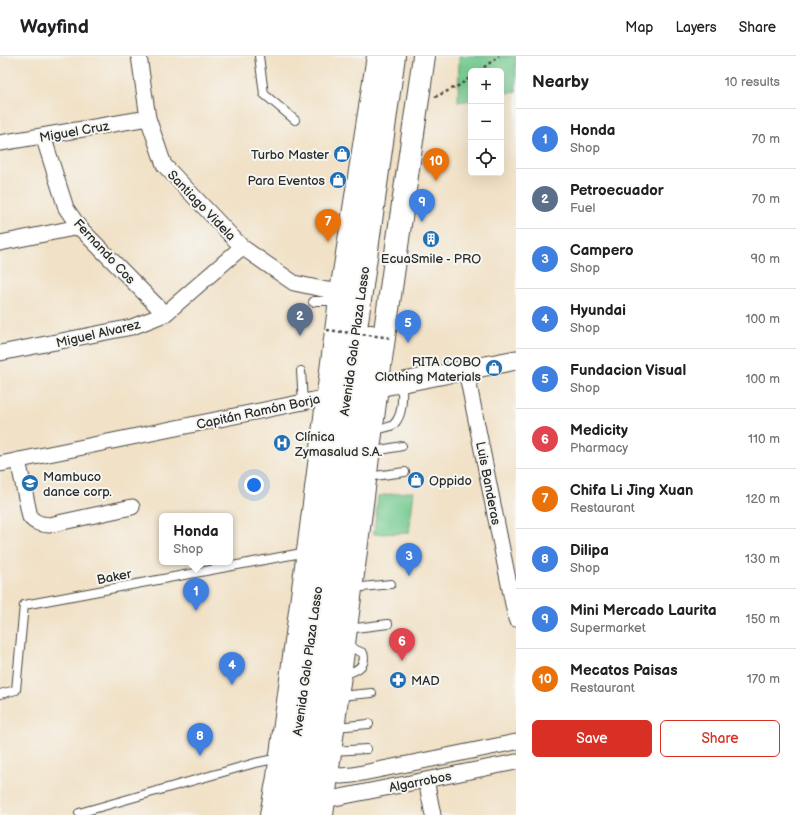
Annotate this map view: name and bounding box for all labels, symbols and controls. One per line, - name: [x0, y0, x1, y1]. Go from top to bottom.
- text: Wayfind: [20, 16, 89, 39]
- text: Map: [625, 19, 653, 36]
- text: Layers: [675, 19, 717, 36]
- text: Share: [739, 19, 776, 36]
- map controls: [468, 68, 504, 176]
- button: +: [468, 68, 504, 104]
- text: Nearby: [532, 72, 589, 92]
- text: 10 results: [725, 74, 780, 90]
- button: −: [468, 104, 504, 140]
- street label: Miguel Cruz: [38, 118, 111, 146]
- text: Honda: [570, 121, 615, 140]
- text: 1: [542, 131, 548, 147]
- text: 70 m: [752, 131, 780, 147]
- button: locate: [468, 140, 504, 176]
- text: Shop: [570, 140, 600, 156]
- shop icon: Turbo Master: [332, 144, 352, 164]
- place label: Turbo Master: [251, 147, 329, 163]
- pin: 10: [423, 148, 449, 181]
- street label: Santiago Videla: [164, 167, 239, 244]
- shop icon: Para Eventos: [328, 170, 348, 190]
- place label: Para Eventos: [248, 173, 326, 189]
- text: Petroecuador: [570, 181, 664, 200]
- pin: 9: [409, 189, 435, 222]
- text: 2: [541, 191, 549, 207]
- text: 70 m: [752, 191, 780, 207]
- text: Fuel: [570, 200, 595, 216]
- pin: 7: [315, 209, 341, 242]
- street label: Fernando Cos: [70, 216, 139, 288]
- building icon: EcuaSmile - PRO: [421, 229, 441, 249]
- text: Campero: [570, 241, 633, 260]
- place label: EcuaSmile - PRO: [381, 251, 481, 267]
- text: 3: [541, 251, 549, 267]
- text: 90 m: [751, 251, 780, 267]
- text: Shop: [570, 260, 600, 276]
- street label: Avenida Galo Plaza Lasso: [337, 265, 373, 417]
- text: Hyundai: [570, 301, 626, 320]
- pin: 2: [287, 303, 313, 336]
- pin: 5: [395, 310, 421, 343]
- text: 4: [541, 311, 549, 327]
- text: 100 m: [745, 311, 780, 327]
- street label: Miguel Alvarez: [55, 316, 143, 351]
- text: Shop: [570, 320, 600, 336]
- place label: RITA COBO Clothing Materials: [375, 354, 482, 385]
- shop icon: RITA COBO Clothing Materials: [484, 358, 504, 378]
- text: Fundacion Visual: [570, 361, 686, 380]
- text: 5: [541, 371, 549, 387]
- text: 100 m: [745, 371, 780, 387]
- text: Shop: [570, 380, 600, 396]
- street label: Capitán Ramón Borja: [195, 391, 322, 433]
- text: Medicity: [570, 421, 628, 440]
- place label: Clínica Zymasalud S.A.: [294, 429, 383, 460]
- text: 6: [541, 431, 549, 447]
- text: 110 m: [748, 431, 780, 447]
- hospital icon: Clínica Zymasalud S.A.: [272, 433, 292, 453]
- street label: Luis Banderas: [472, 440, 504, 527]
- text: Pharmacy: [570, 440, 628, 456]
- place label: Mambuco dance corp.: [43, 469, 112, 500]
- shop icon: Oppido: [406, 470, 426, 490]
- school or university icon: Mambuco dance corp.: [20, 473, 40, 493]
- place label: Oppido: [429, 473, 472, 489]
- your location: [244, 475, 264, 495]
- text: Chifa Li Jing Xuan: [570, 481, 693, 500]
- text: 7: [541, 491, 549, 507]
- text: 120 m: [745, 491, 780, 507]
- text: Restaurant: [570, 500, 635, 516]
- popup: [159, 513, 233, 565]
- text: Honda: [173, 522, 219, 541]
- text: Shop: [173, 541, 203, 557]
- text: Dilipa: [570, 541, 609, 560]
- pin: 3: [396, 543, 422, 576]
- text: 8: [541, 551, 549, 567]
- text: 130 m: [745, 551, 780, 567]
- text: Shop: [570, 560, 600, 576]
- street label: Baker: [96, 566, 133, 588]
- pin: 1: [183, 578, 209, 611]
- street label: Avenida Galo Plaza Lasso: [290, 585, 326, 737]
- text: Mini Mercado Laurita: [570, 601, 717, 620]
- text: 9: [541, 611, 549, 627]
- text: 150 m: [746, 611, 780, 627]
- text: Supermarket: [570, 620, 646, 636]
- pin: 6: [389, 628, 415, 661]
- pin: 4: [219, 652, 245, 685]
- text: Mecatos Paisas: [570, 661, 678, 680]
- pharmacy icon: MAD: [388, 670, 408, 690]
- text: 10: [538, 671, 552, 687]
- text: 170 m: [747, 671, 780, 687]
- place label: MAD: [411, 673, 440, 689]
- text: Restaurant: [570, 680, 635, 696]
- button: Save: [532, 720, 652, 757]
- button: Share: [660, 720, 780, 757]
- pin: 8: [187, 723, 213, 756]
- street label: Algarrobos: [388, 768, 453, 796]

